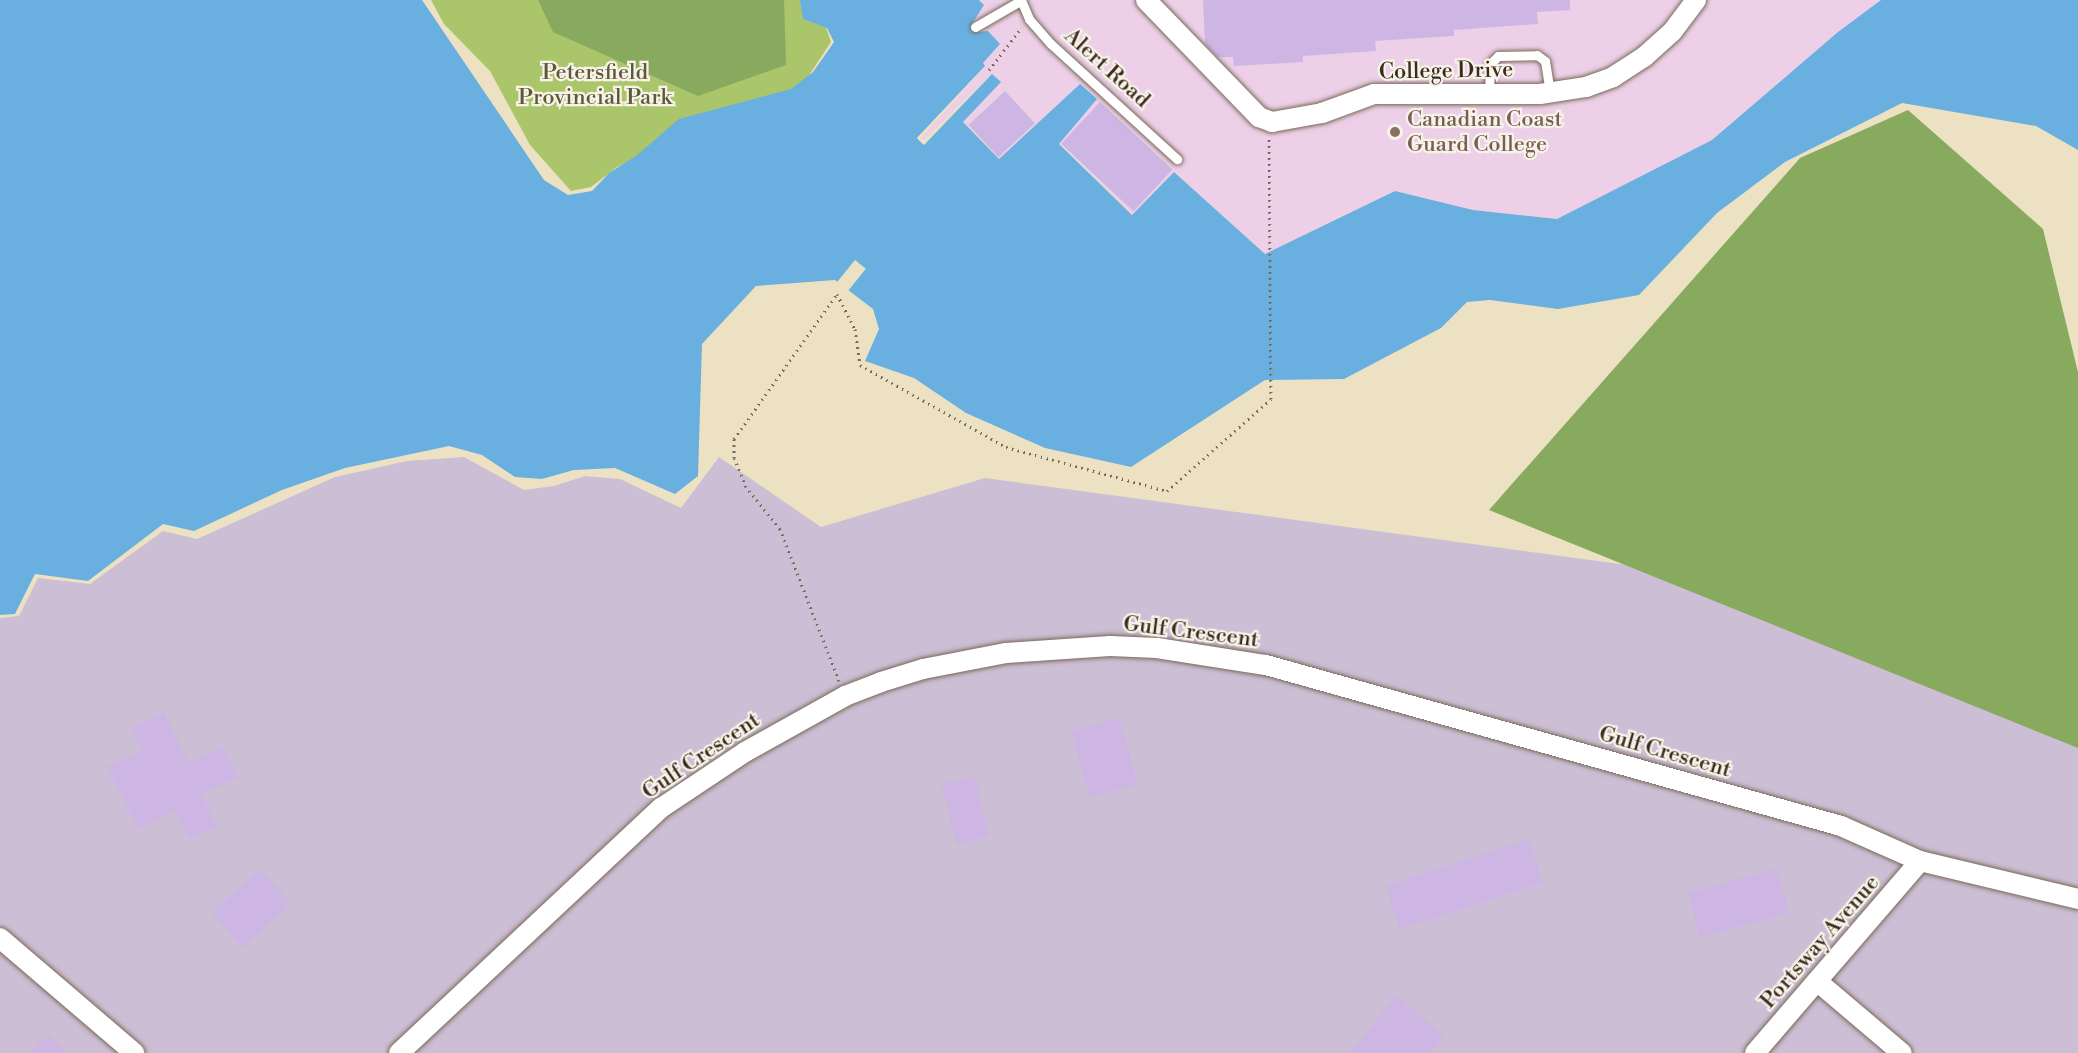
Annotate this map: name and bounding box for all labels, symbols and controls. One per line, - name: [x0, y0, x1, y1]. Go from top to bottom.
- street label: Alert Road: [1059, 23, 1155, 113]
- street label: College Drive: [1379, 57, 1513, 85]
- park label: Petersfield Provincial Park: [518, 59, 672, 110]
- place label: Canadian Coast Guard College: [1407, 106, 1562, 158]
- marker: Canadian Coast Guard College: [1388, 125, 1402, 139]
- street label: Gulf Crescent: [1122, 611, 1260, 653]
- street label: Gulf Crescent: [637, 707, 765, 805]
- street label: Gulf Crescent: [1596, 721, 1734, 783]
- street label: Portsway Avenue: [1755, 870, 1885, 1014]

